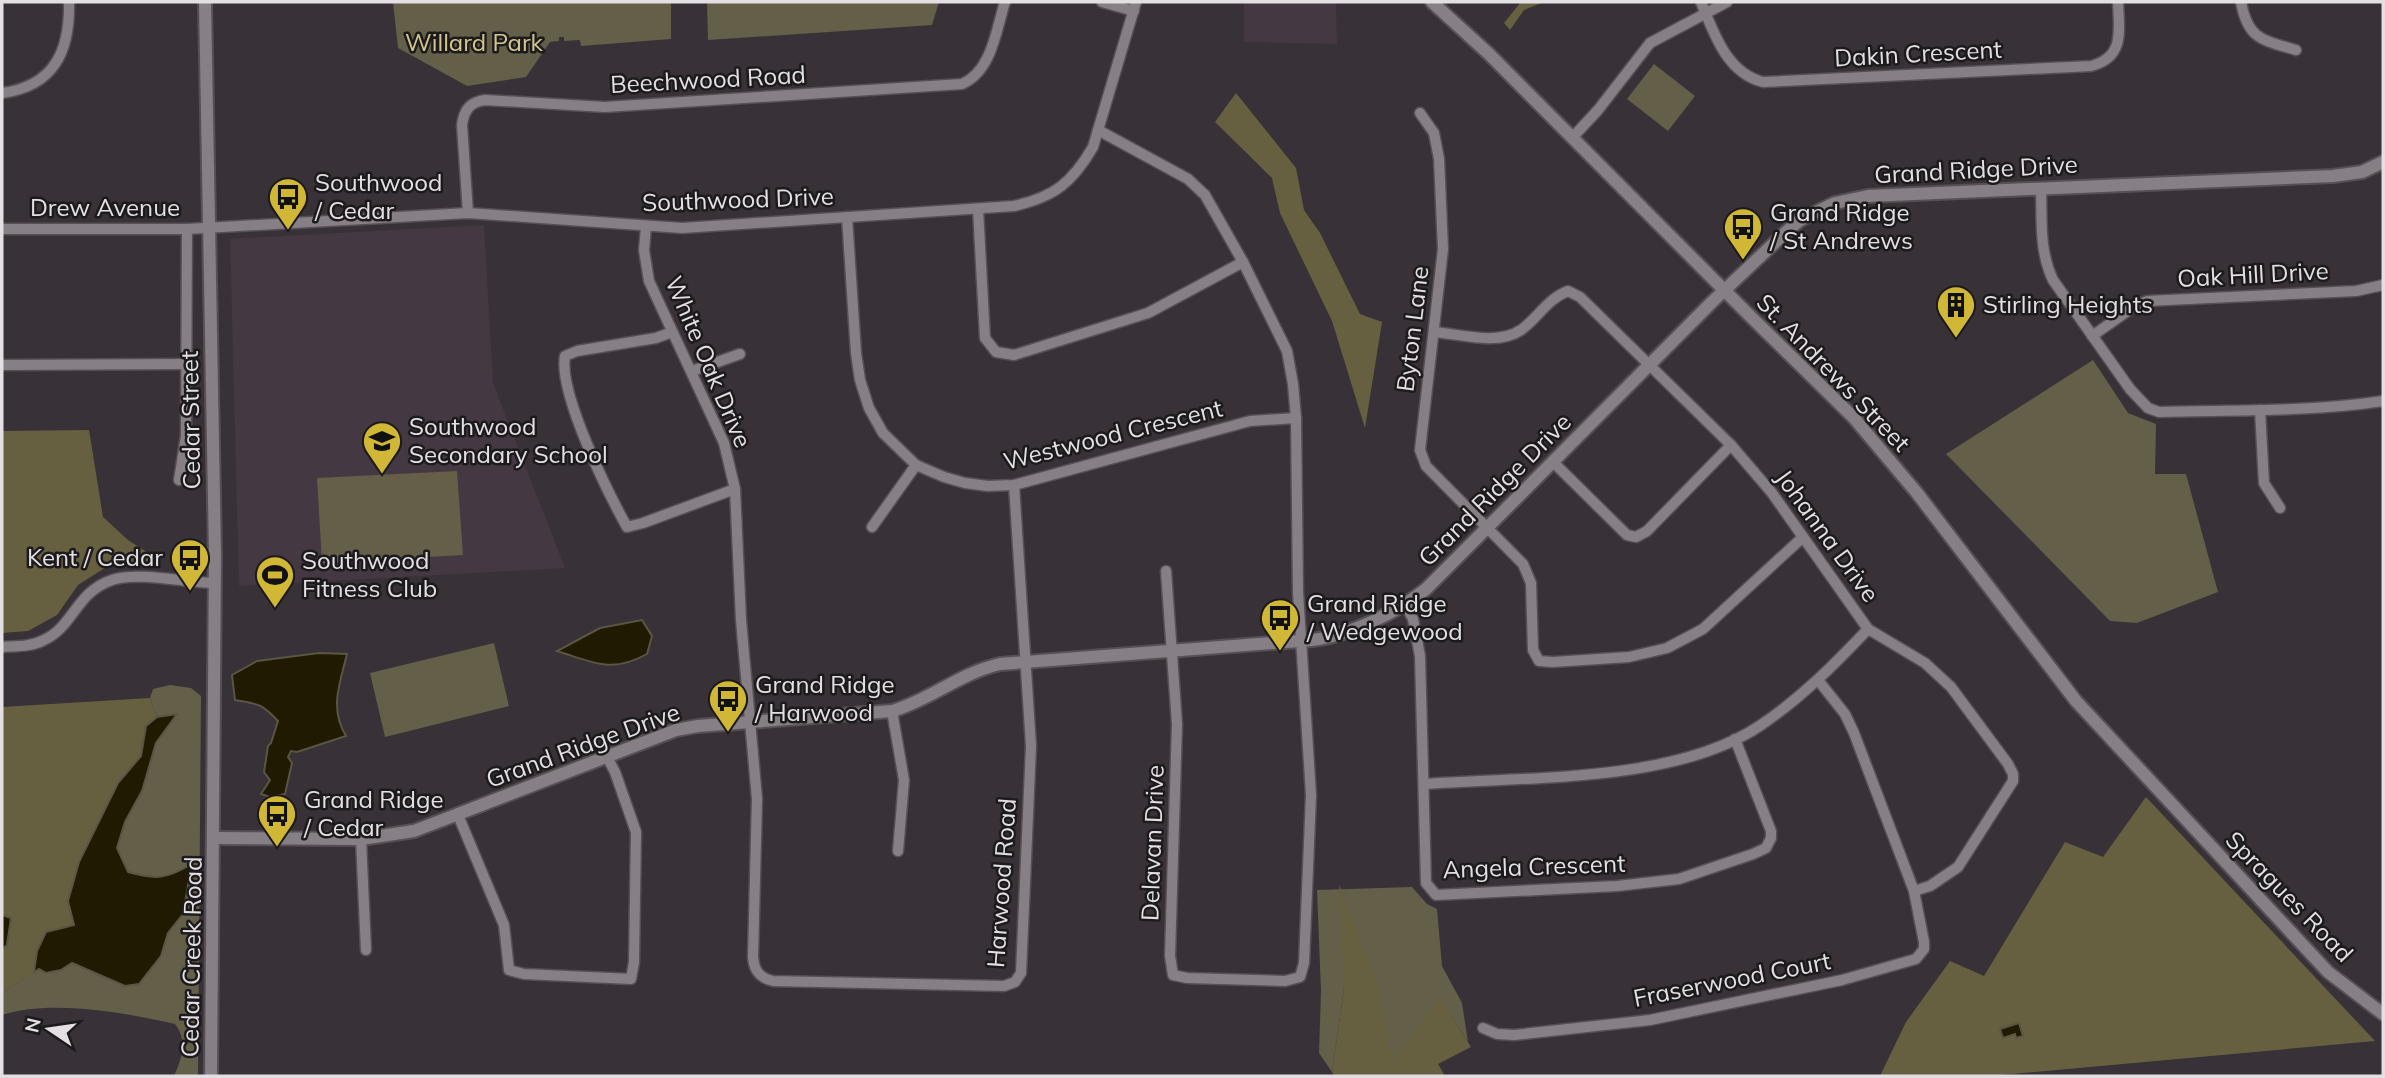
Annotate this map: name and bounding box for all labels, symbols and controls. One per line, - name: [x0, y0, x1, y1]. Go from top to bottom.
- park label: Willard Park: [405, 27, 544, 57]
- street label: Dakin Crescent: [1833, 34, 2003, 72]
- street label: Beechwood Road: [609, 59, 807, 99]
- street label: Grand Ridge Drive: [1873, 149, 2078, 189]
- place label: Southwood / Cedar: [314, 167, 442, 225]
- bus stop icon: Southwood / Cedar: [267, 176, 309, 231]
- street label: Southwood Drive: [642, 181, 834, 217]
- street label: Drew Avenue: [30, 192, 180, 222]
- place label: Grand Ridge / St Andrews: [1769, 197, 1913, 255]
- bus stop icon: Grand Ridge / St Andrews: [1722, 206, 1764, 261]
- street label: Oak Hill Drive: [2177, 255, 2329, 293]
- street label: Byton Lane: [1389, 264, 1435, 393]
- street label: White Oak Drive: [659, 271, 759, 452]
- building icon: Stirling Heights: [1935, 284, 1977, 339]
- street label: St. Andrews Street: [1751, 287, 1917, 458]
- place label: Stirling Heights: [1983, 289, 2153, 319]
- street label: Cedar Street: [174, 350, 206, 490]
- street label: Westwood Crescent: [1000, 392, 1225, 476]
- street label: Grand Ridge Drive: [1412, 407, 1577, 572]
- place label: Southwood Secondary School: [409, 411, 608, 469]
- school or university icon: Southwood Secondary School: [361, 420, 403, 475]
- street label: Johanna Drive: [1770, 463, 1886, 608]
- bus stop icon: Kent / Cedar: [169, 537, 211, 592]
- place label: Kent / Cedar: [27, 542, 163, 572]
- place label: Southwood Fitness Club: [302, 545, 437, 603]
- sports icon: Southwood Fitness Club: [254, 554, 296, 609]
- place label: Grand Ridge / Wedgewood: [1306, 588, 1463, 646]
- bus stop icon: Grand Ridge / Wedgewood: [1259, 597, 1301, 652]
- place label: Grand Ridge / Harwood: [754, 669, 895, 727]
- bus stop icon: Grand Ridge / Harwood: [707, 678, 749, 733]
- street label: Grand Ridge Drive: [482, 696, 684, 794]
- street label: Delavan Drive: [1134, 764, 1170, 922]
- place label: Grand Ridge / Cedar: [303, 784, 444, 842]
- bus stop icon: Grand Ridge / Cedar: [256, 793, 298, 848]
- street label: Harwood Road: [980, 797, 1022, 969]
- street label: Spragues Road: [2220, 824, 2360, 968]
- street label: Angela Crescent: [1442, 848, 1626, 884]
- street label: Cedar Creek Road: [174, 856, 208, 1058]
- street label: Fraserwood Court: [1631, 945, 1833, 1013]
- north arrow: [14, 994, 84, 1064]
- text: N: [19, 1015, 46, 1035]

